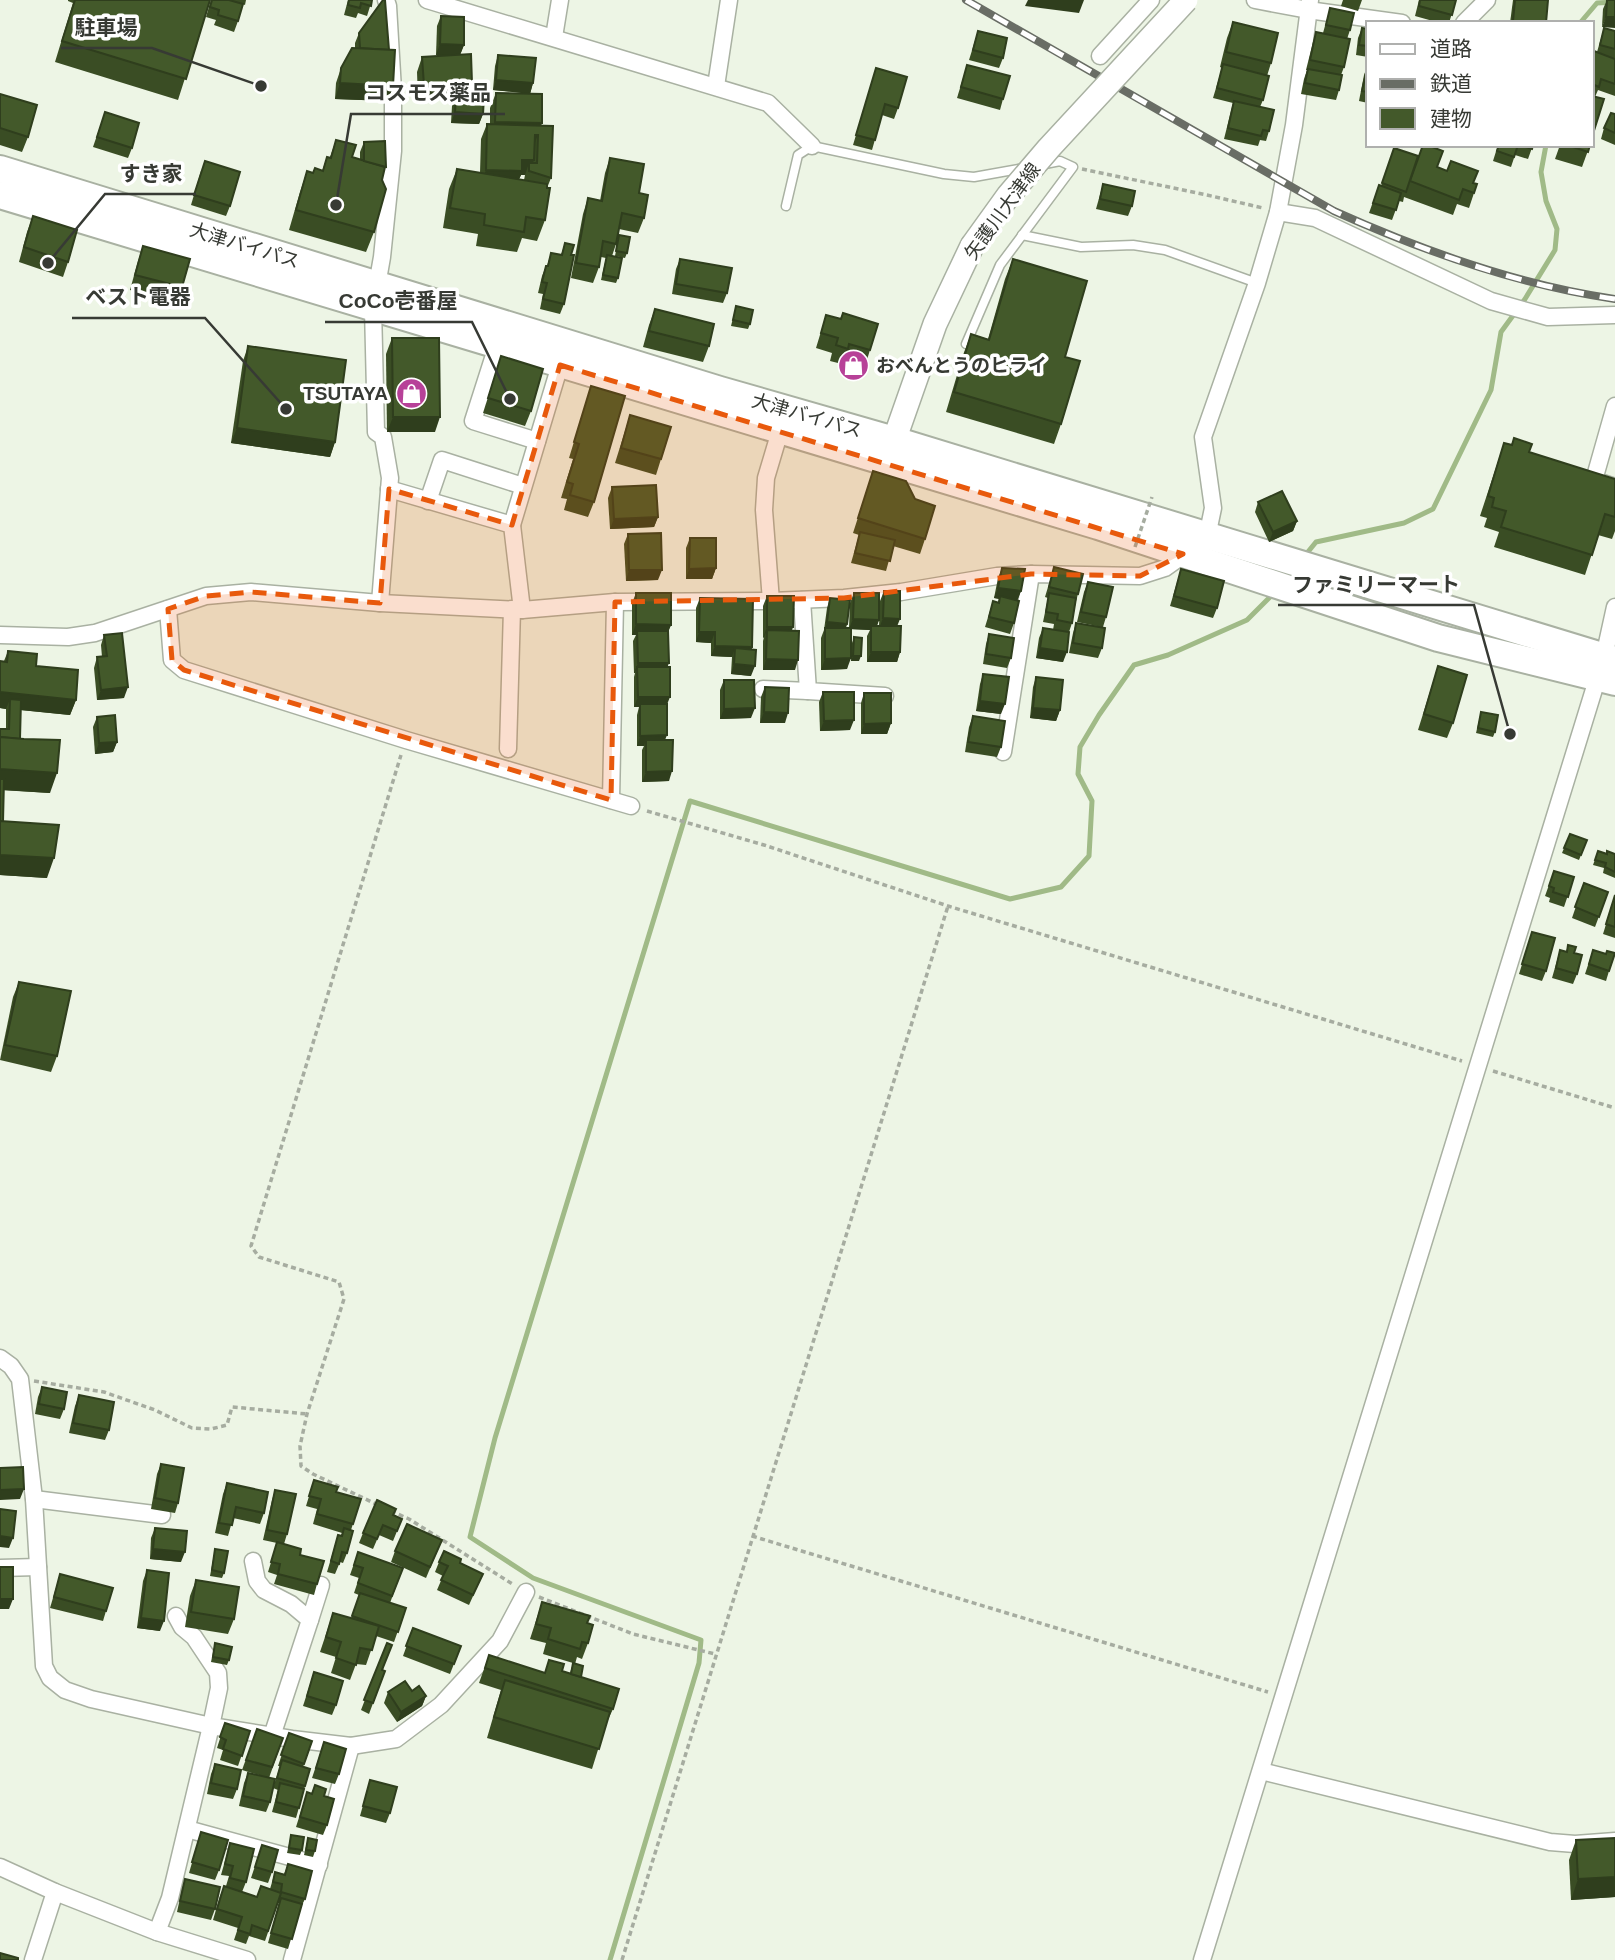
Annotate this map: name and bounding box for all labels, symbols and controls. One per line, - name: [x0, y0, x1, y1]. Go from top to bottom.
- callout: 駐車場: [61, 6, 152, 48]
- text: 駐車場: [75, 16, 138, 39]
- legend: [1366, 21, 1594, 147]
- text: 道路: [1430, 37, 1472, 60]
- callout: コスモス薬品: [351, 72, 505, 114]
- text: 鉄道: [1430, 72, 1472, 95]
- text: コスモス薬品: [365, 81, 491, 104]
- text: 建物: [1430, 107, 1472, 130]
- callout: すき家: [105, 152, 196, 194]
- street label: 矢護川大津線: [960, 159, 1044, 264]
- text: すき家: [120, 162, 183, 185]
- street label: 大津バイパス: [187, 219, 302, 272]
- callout: ベスト電器: [72, 276, 205, 318]
- callout: CoCo壱番屋: [325, 280, 472, 322]
- text: ベスト電器: [85, 285, 191, 308]
- text: CoCo壱番屋: [339, 289, 458, 312]
- shop icon: おべんとうのヒライ: [836, 348, 870, 382]
- place label: おべんとうのヒライ: [876, 355, 1047, 376]
- shop icon: TSUTAYA: [394, 376, 428, 410]
- place label: TSUTAYA: [303, 383, 388, 404]
- street label: 大津バイパス: [749, 390, 864, 441]
- callout: ファミリーマート: [1278, 563, 1474, 605]
- text: ファミリーマート: [1292, 573, 1460, 596]

